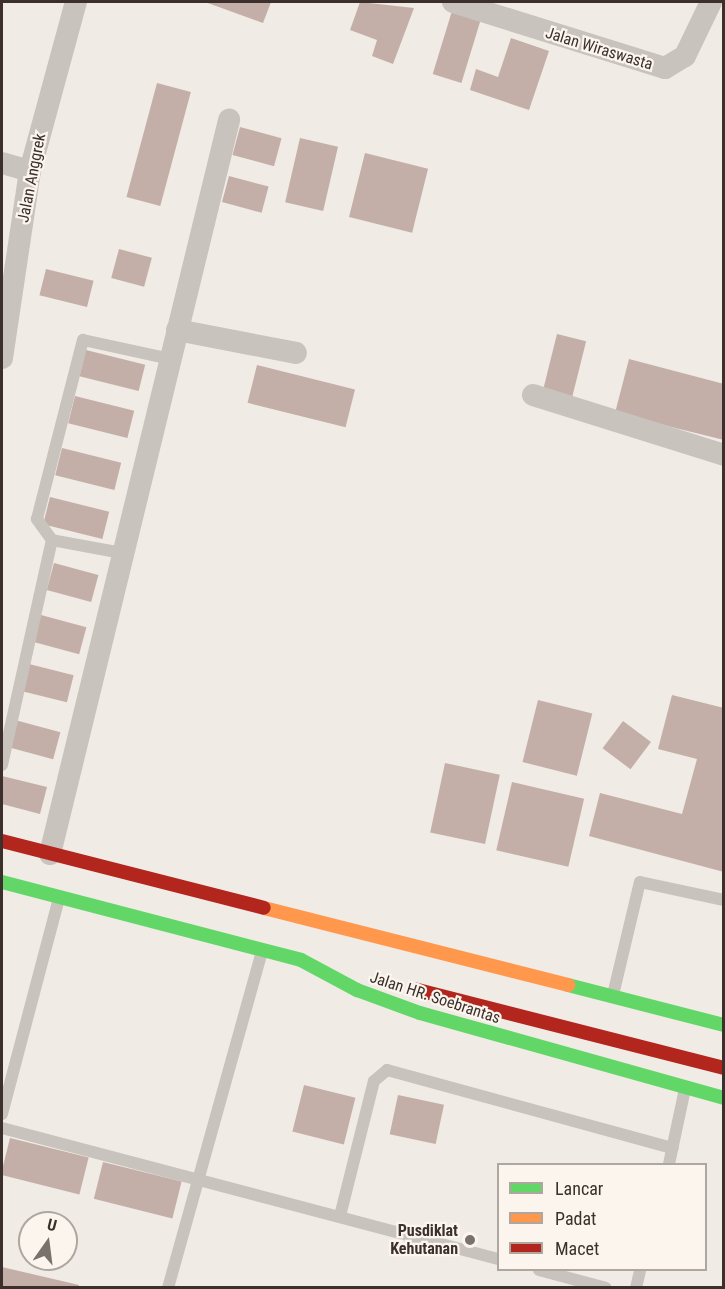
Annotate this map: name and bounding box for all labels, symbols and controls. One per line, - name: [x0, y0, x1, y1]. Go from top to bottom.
- street label: Jalan Wiraswasta: [543, 24, 655, 74]
- street label: Jalan Anggrek: [14, 132, 50, 224]
- street label: Jalan HR. Soebrantas: [367, 968, 503, 1028]
- legend: [497, 1163, 707, 1271]
- text: Lancar: [555, 1178, 603, 1199]
- text: Padat: [555, 1208, 596, 1229]
- north arrow: [18, 1211, 78, 1271]
- text: U: [45, 1215, 59, 1235]
- place label: Pusdiklat Kehutanan: [390, 1221, 458, 1259]
- marker: Pusdiklat Kehutanan: [463, 1233, 477, 1247]
- text: Macet: [555, 1238, 599, 1259]

